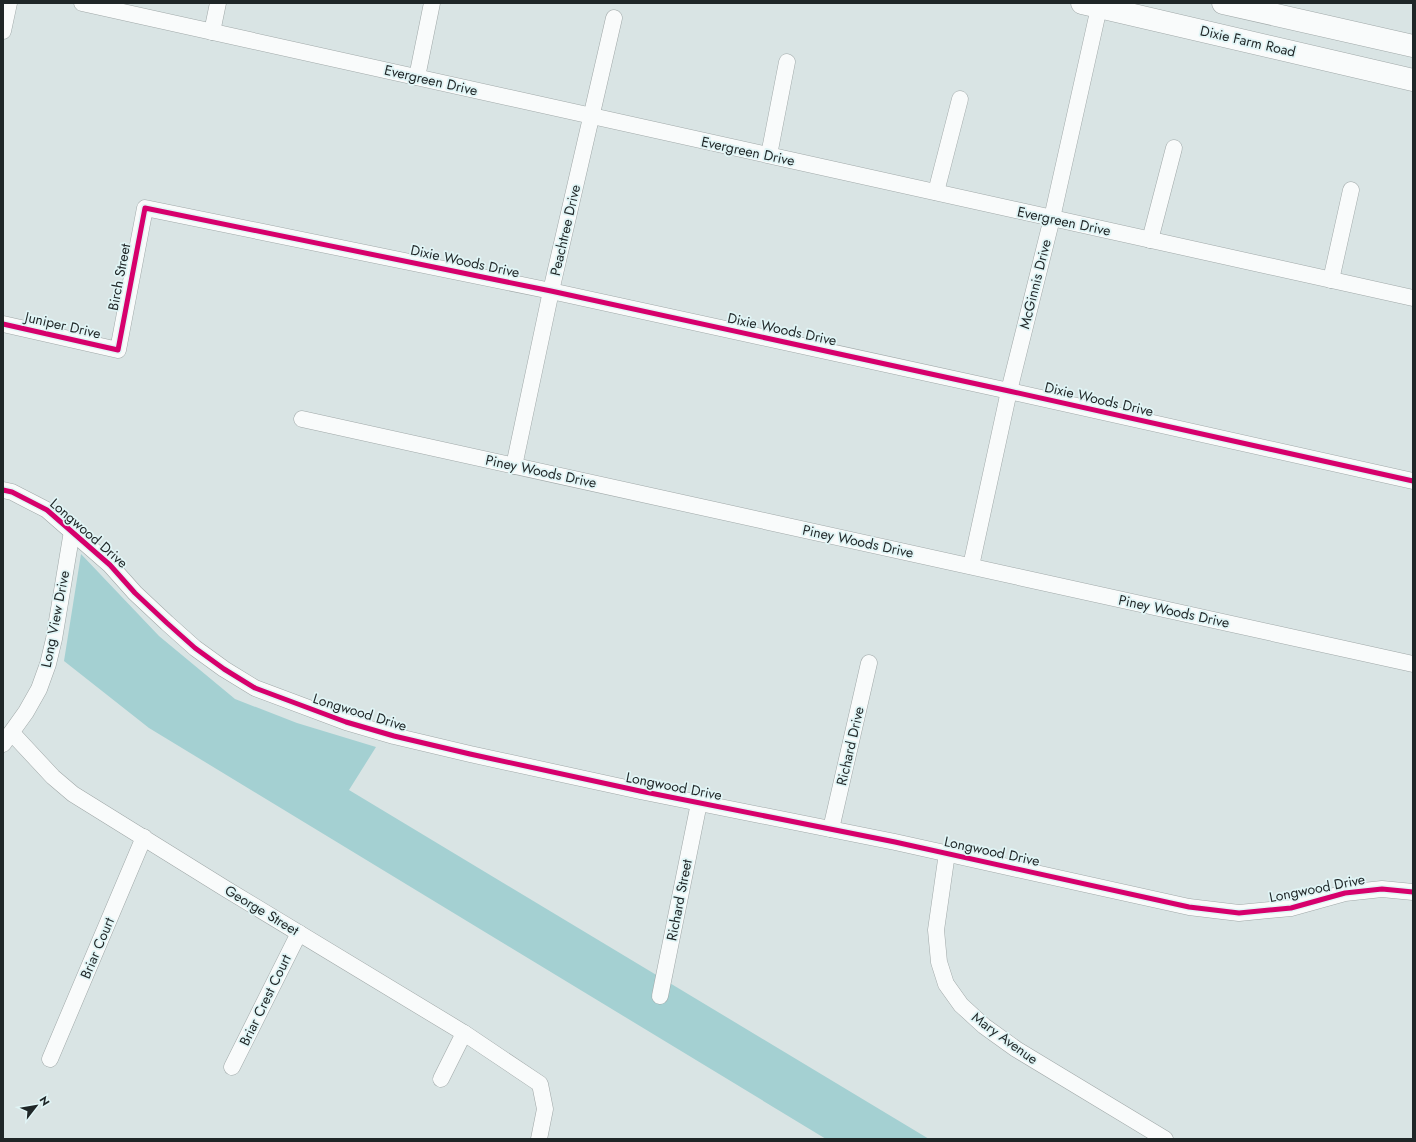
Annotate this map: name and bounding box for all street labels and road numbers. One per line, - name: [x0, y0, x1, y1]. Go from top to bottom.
- street label: Dixie Farm Road: [1198, 20, 1298, 62]
- street label: Evergreen Drive: [382, 60, 480, 100]
- street label: Evergreen Drive: [699, 131, 797, 171]
- street label: Peachtree Drive: [545, 182, 585, 278]
- street label: Evergreen Drive: [1015, 201, 1113, 241]
- street label: McGinnis Drive: [1014, 237, 1056, 331]
- street label: Dixie Woods Drive: [409, 240, 521, 282]
- street label: Birch Street: [103, 241, 135, 312]
- street label: Juniper Drive: [21, 306, 103, 343]
- street label: Dixie Woods Drive: [726, 308, 838, 350]
- street label: Dixie Woods Drive: [1043, 377, 1155, 421]
- street label: Piney Woods Drive: [484, 449, 598, 493]
- street label: Longwood Drive: [46, 494, 132, 572]
- street label: Piney Woods Drive: [801, 519, 915, 563]
- street label: Long View Drive: [36, 569, 74, 669]
- street label: Piney Woods Drive: [1117, 589, 1231, 633]
- street label: Longwood Drive: [311, 688, 409, 736]
- street label: Richard Drive: [831, 705, 869, 787]
- street label: Longwood Drive: [624, 767, 724, 805]
- street label: Longwood Drive: [942, 831, 1042, 871]
- street label: Richard Street: [661, 857, 697, 942]
- street label: Longwood Drive: [1267, 869, 1367, 907]
- street label: George Street: [221, 880, 303, 940]
- street label: Briar Court: [75, 914, 119, 982]
- street label: Briar Crest Court: [234, 950, 296, 1049]
- street label: Mary Avenue: [968, 1007, 1042, 1069]

